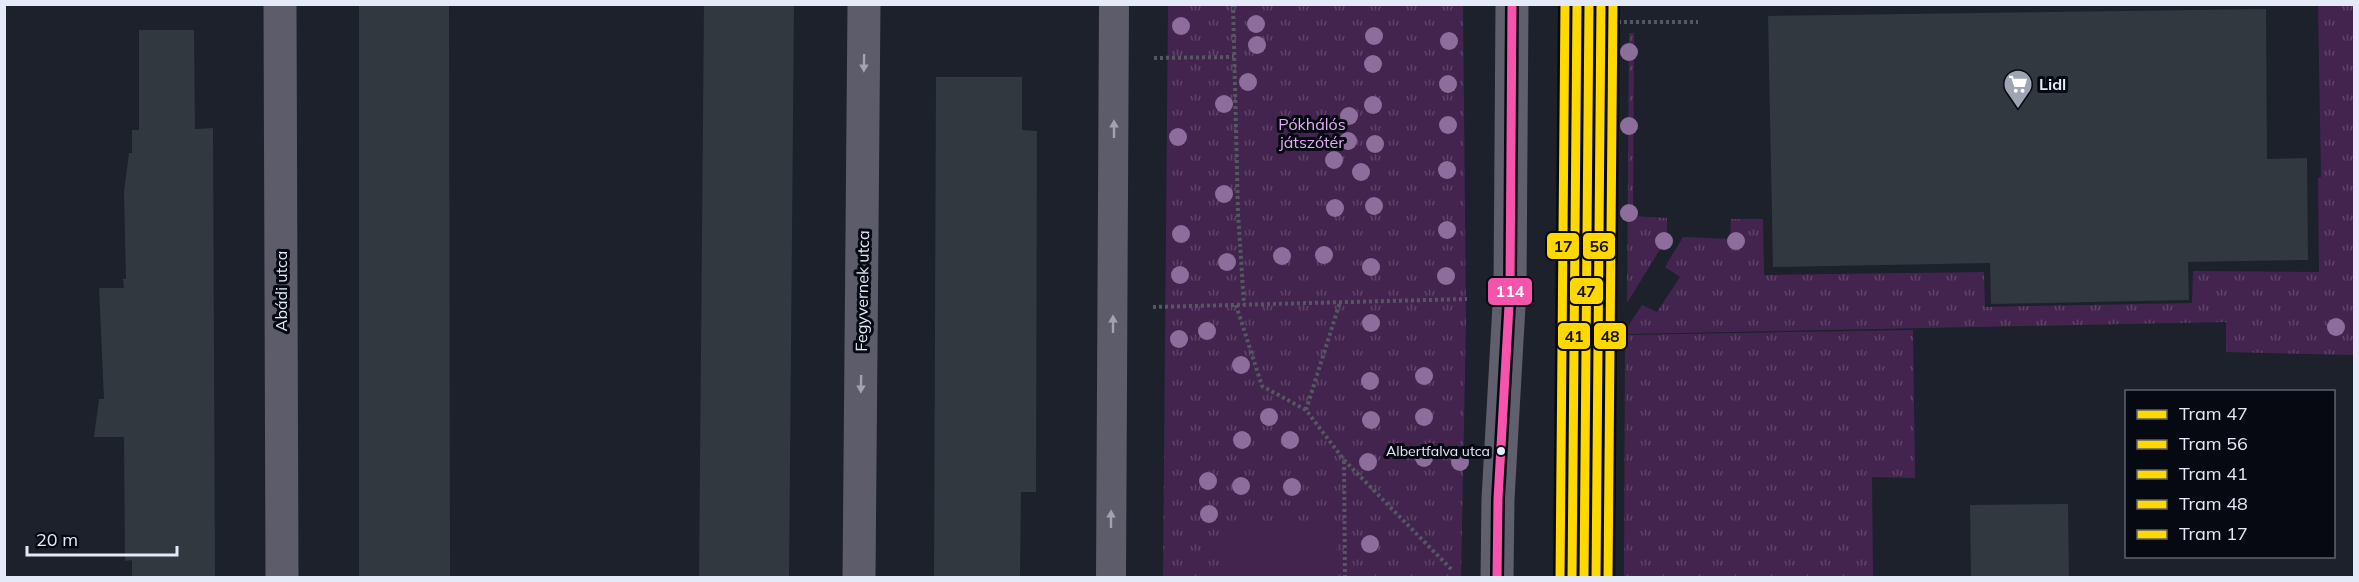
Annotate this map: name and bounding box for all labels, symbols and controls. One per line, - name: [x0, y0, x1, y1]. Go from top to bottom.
- one-way arrow: [859, 53, 869, 72]
- supermarket icon: Lidl: [2002, 68, 2034, 110]
- place label: Lidl: [2039, 74, 2066, 94]
- park label: Pókhálós játszótér: [1278, 114, 1346, 152]
- one-way arrow: [1109, 120, 1119, 139]
- street label: Fegyvernek utca: [851, 230, 873, 352]
- line badge: 17: [1546, 232, 1580, 260]
- line badge: 56: [1582, 232, 1616, 260]
- text: 17: [1553, 236, 1573, 256]
- text: 56: [1589, 236, 1609, 256]
- street label: Abádi utca: [271, 251, 291, 331]
- line badge: 114: [1487, 277, 1533, 306]
- line badge: 47: [1569, 277, 1604, 305]
- text: 114: [1496, 281, 1525, 301]
- text: 47: [1576, 281, 1596, 301]
- one-way arrow: [1108, 315, 1117, 334]
- line badge: 41: [1557, 322, 1591, 350]
- line badge: 48: [1593, 322, 1627, 350]
- text: 41: [1564, 326, 1584, 346]
- text: 48: [1600, 326, 1620, 346]
- one-way arrow: [856, 374, 866, 393]
- legend: [2125, 390, 2335, 558]
- text: Tram 47: [2179, 402, 2248, 425]
- text: Tram 56: [2179, 432, 2248, 455]
- place label: Albertfalva utca: [1386, 442, 1490, 460]
- marker: Albertfalva utca: [1495, 445, 1507, 457]
- text: Tram 41: [2179, 462, 2248, 485]
- text: Tram 48: [2179, 492, 2248, 515]
- one-way arrow: [1106, 510, 1116, 529]
- scale bar: [27, 519, 177, 557]
- text: Tram 17: [2179, 522, 2248, 545]
- text: 20 m: [36, 528, 78, 551]

